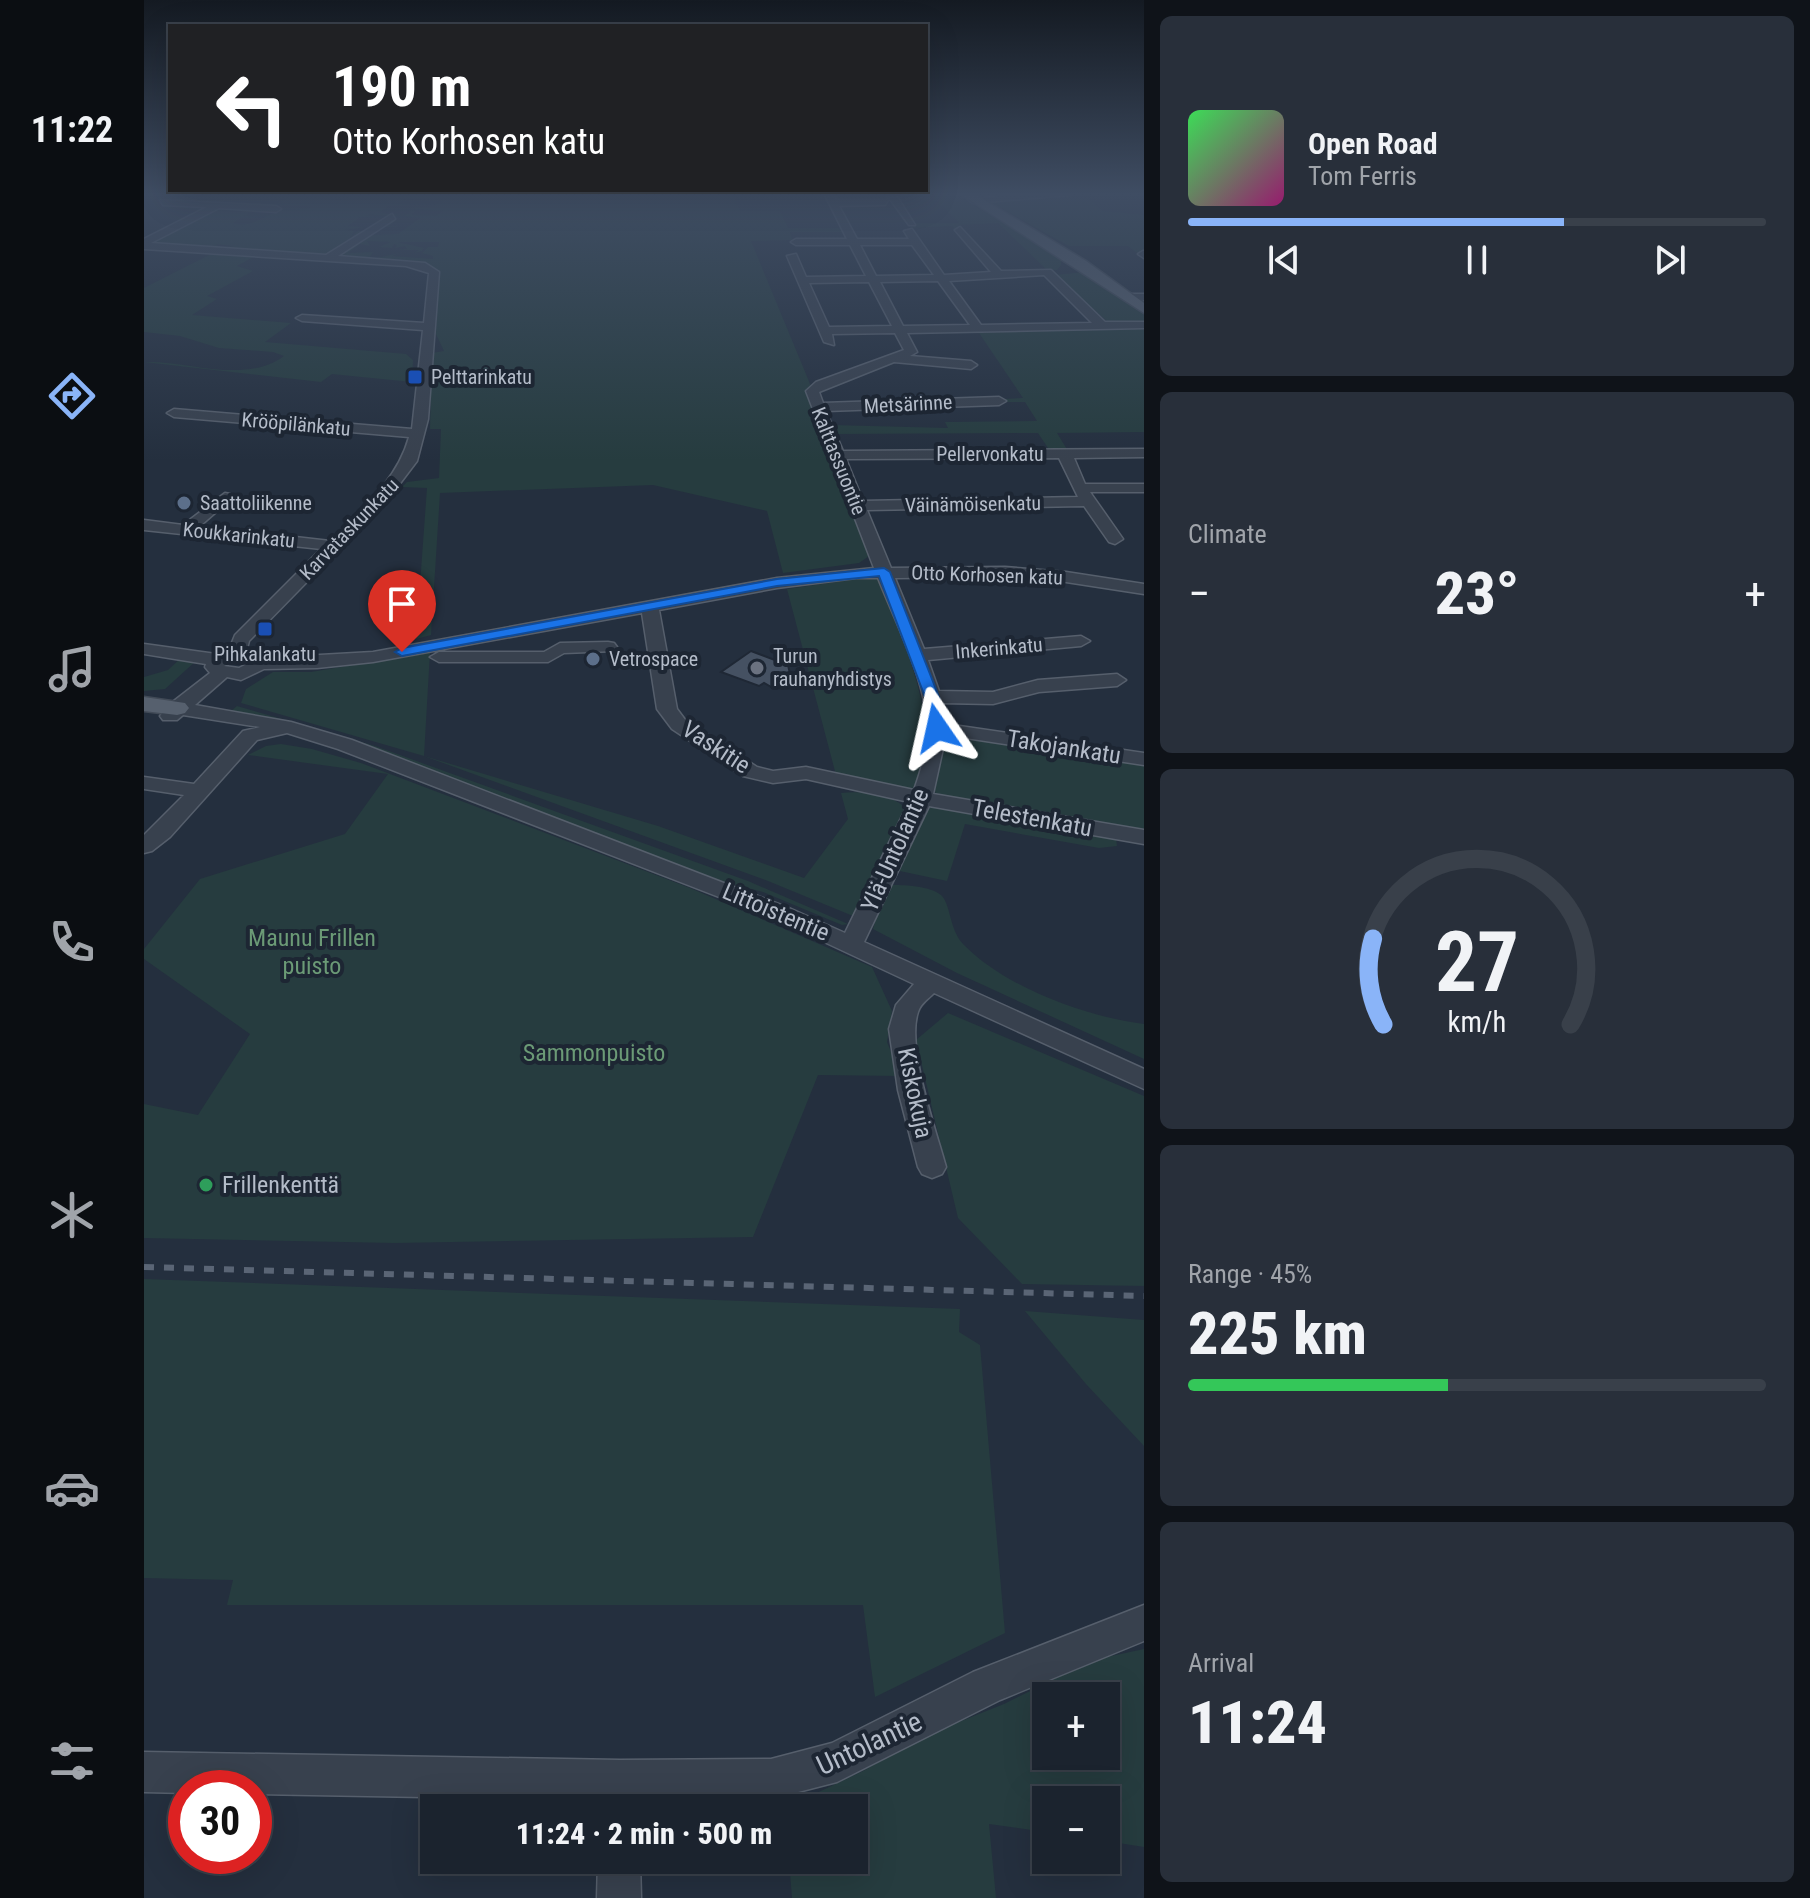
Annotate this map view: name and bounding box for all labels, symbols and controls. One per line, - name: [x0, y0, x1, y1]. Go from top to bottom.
- text: 190 m: [332, 54, 471, 120]
- icon: left: [200, 56, 304, 160]
- text: 11:22: [31, 109, 113, 151]
- text: Otto Korhosen katu: [332, 121, 605, 163]
- text: Open Road: [1308, 126, 1438, 161]
- text: Tom Ferris: [1308, 161, 1417, 191]
- icon: previous: [1262, 238, 1306, 282]
- icon: pause: [1455, 238, 1499, 282]
- icon: next: [1648, 238, 1692, 282]
- place label: Pelttarinkatu: [431, 365, 532, 389]
- icon: directions: [44, 368, 100, 424]
- marker: Pelttarinkatu: [406, 368, 424, 386]
- street label: Metsärinne: [863, 390, 953, 418]
- street label: Kalttassuontie: [807, 404, 871, 518]
- street label: Krööpilänkatu: [240, 407, 352, 441]
- street label: Pellervonkatu: [936, 442, 1044, 466]
- street label: Karvataskunkatu: [295, 473, 403, 585]
- place label: Saattoliikenne: [200, 491, 312, 515]
- street label: Väinämöisenkatu: [905, 491, 1041, 517]
- marker: Saattoliikenne: [175, 494, 193, 512]
- street label: Koukkarinkatu: [182, 517, 296, 553]
- text: Climate: [1188, 519, 1267, 549]
- text: 23°: [1435, 558, 1519, 629]
- street label: Otto Korhosen katu: [911, 560, 1063, 590]
- text: −: [1188, 568, 1210, 620]
- text: +: [1744, 568, 1766, 620]
- pin: [368, 570, 436, 652]
- icon: arrive: [380, 582, 424, 626]
- marker: Pihkalankatu: [256, 620, 274, 638]
- street label: Inkerinkatu: [954, 632, 1044, 664]
- icon: music: [44, 641, 100, 697]
- place label: Pihkalankatu: [214, 642, 316, 666]
- place label: Turun rauhanyhdistys: [773, 644, 892, 691]
- place label: Vetrospace: [609, 647, 698, 671]
- marker: Vetrospace: [584, 650, 602, 668]
- marker: Turun rauhanyhdistys: [748, 659, 766, 677]
- position arrow: [895, 686, 979, 770]
- street label: Vaskitie: [677, 715, 755, 779]
- street label: Takojankatu: [1005, 724, 1123, 770]
- street label: Ylä-Untolantie: [855, 784, 935, 916]
- street label: Telestenkatu: [970, 794, 1094, 842]
- street label: Littoistentie: [718, 877, 834, 947]
- icon: phone: [44, 914, 100, 970]
- text: 27: [1435, 914, 1519, 1011]
- park label: Maunu Frillen puisto: [248, 924, 376, 980]
- text: km/h: [1448, 1005, 1506, 1039]
- park label: Sammonpuisto: [523, 1039, 665, 1067]
- street label: Kiskokuja: [892, 1045, 938, 1141]
- place label: Frillenkenttä: [222, 1171, 339, 1199]
- marker: Frillenkenttä: [197, 1176, 215, 1194]
- icon: climate: [44, 1187, 100, 1243]
- text: Range · 45%: [1188, 1259, 1312, 1289]
- text: 225 km: [1188, 1298, 1367, 1369]
- icon: car: [44, 1460, 100, 1516]
- text: Arrival: [1188, 1648, 1254, 1678]
- map controls: [1032, 1682, 1120, 1874]
- button: +: [1032, 1682, 1120, 1770]
- text: 11:24: [1188, 1687, 1327, 1758]
- street label: Untolantie: [811, 1705, 927, 1782]
- icon: filters: [44, 1733, 100, 1789]
- speed limit sign: 30: [168, 1770, 272, 1874]
- button: −: [1032, 1786, 1120, 1874]
- text: 11:24 · 2 min · 500 m: [516, 1816, 772, 1851]

